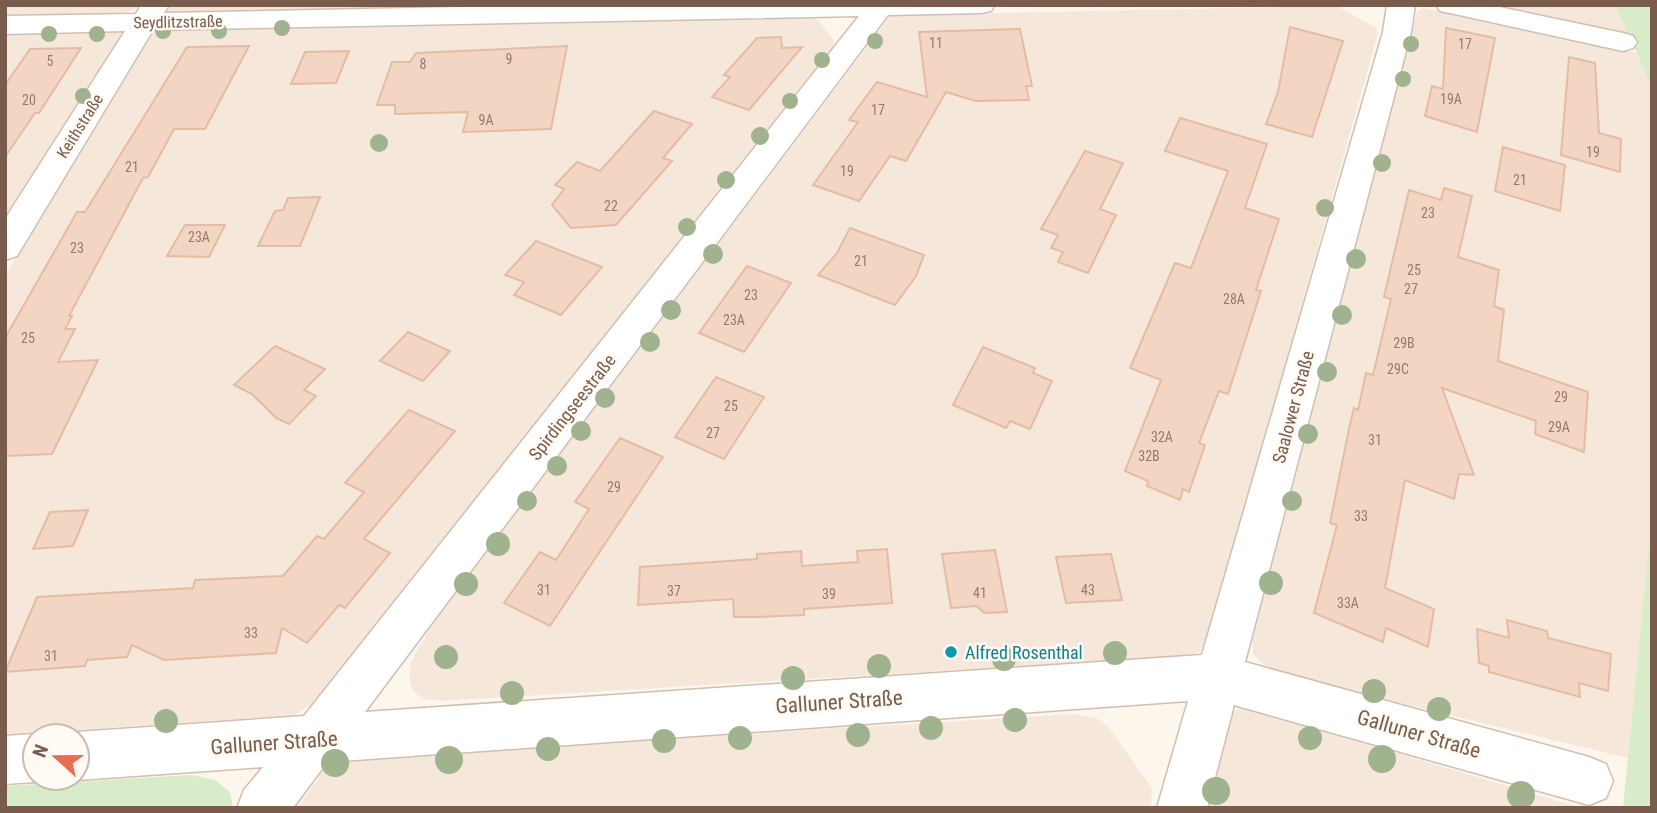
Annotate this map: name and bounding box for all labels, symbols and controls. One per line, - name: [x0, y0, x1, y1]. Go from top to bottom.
- street label: Seydlitzstraße: [133, 12, 223, 32]
- house number: 11: [929, 35, 943, 51]
- house number: 17: [1458, 36, 1472, 52]
- house number: 9: [506, 51, 512, 67]
- house number: 5: [47, 53, 54, 69]
- house number: 8: [420, 56, 427, 72]
- street label: Keithstraße: [53, 90, 107, 162]
- house number: 19A: [1440, 91, 1462, 107]
- house number: 20: [22, 92, 36, 108]
- house number: 17: [871, 102, 885, 118]
- house number: 9A: [479, 112, 493, 128]
- house number: 19: [1586, 144, 1600, 160]
- house number: 21: [125, 159, 139, 175]
- house number: 19: [840, 163, 854, 179]
- house number: 21: [1513, 172, 1527, 188]
- house number: 22: [604, 198, 618, 214]
- house number: 23: [1421, 205, 1435, 221]
- house number: 23A: [188, 229, 210, 245]
- house number: 23: [70, 240, 84, 256]
- house number: 21: [854, 253, 868, 269]
- house number: 25: [1407, 262, 1421, 278]
- house number: 27: [1404, 281, 1418, 297]
- house number: 23: [744, 287, 758, 303]
- house number: 28A: [1223, 291, 1245, 307]
- house number: 23A: [723, 312, 745, 328]
- house number: 25: [21, 330, 35, 346]
- house number: 29B: [1393, 335, 1415, 351]
- street label: Saalower Straße: [1268, 348, 1318, 466]
- street label: Spirdingseestraße: [524, 350, 620, 464]
- house number: 29C: [1387, 361, 1409, 377]
- house number: 29: [1554, 389, 1568, 405]
- house number: 25: [724, 398, 738, 414]
- house number: 29A: [1548, 419, 1570, 435]
- house number: 27: [706, 425, 720, 441]
- house number: 32A: [1151, 429, 1173, 445]
- house number: 31: [1368, 432, 1382, 448]
- house number: 32B: [1138, 448, 1160, 464]
- house number: 29: [607, 479, 621, 495]
- house number: 33: [1354, 508, 1368, 524]
- house number: 31: [537, 582, 551, 598]
- house number: 43: [1081, 582, 1095, 598]
- house number: 37: [667, 583, 681, 599]
- house number: 41: [973, 585, 987, 601]
- house number: 39: [822, 586, 836, 602]
- house number: 33A: [1337, 595, 1359, 611]
- house number: 33: [244, 625, 258, 641]
- place label: Alfred Rosenthal: [965, 642, 1083, 663]
- marker: Alfred Rosenthal: [943, 644, 959, 660]
- house number: 31: [44, 648, 58, 664]
- street label: Galluner Straße: [775, 686, 904, 718]
- street label: Galluner Straße: [1354, 705, 1484, 763]
- north arrow: [21, 722, 91, 792]
- street label: Galluner Straße: [210, 727, 339, 759]
- text: N: [28, 742, 53, 761]

